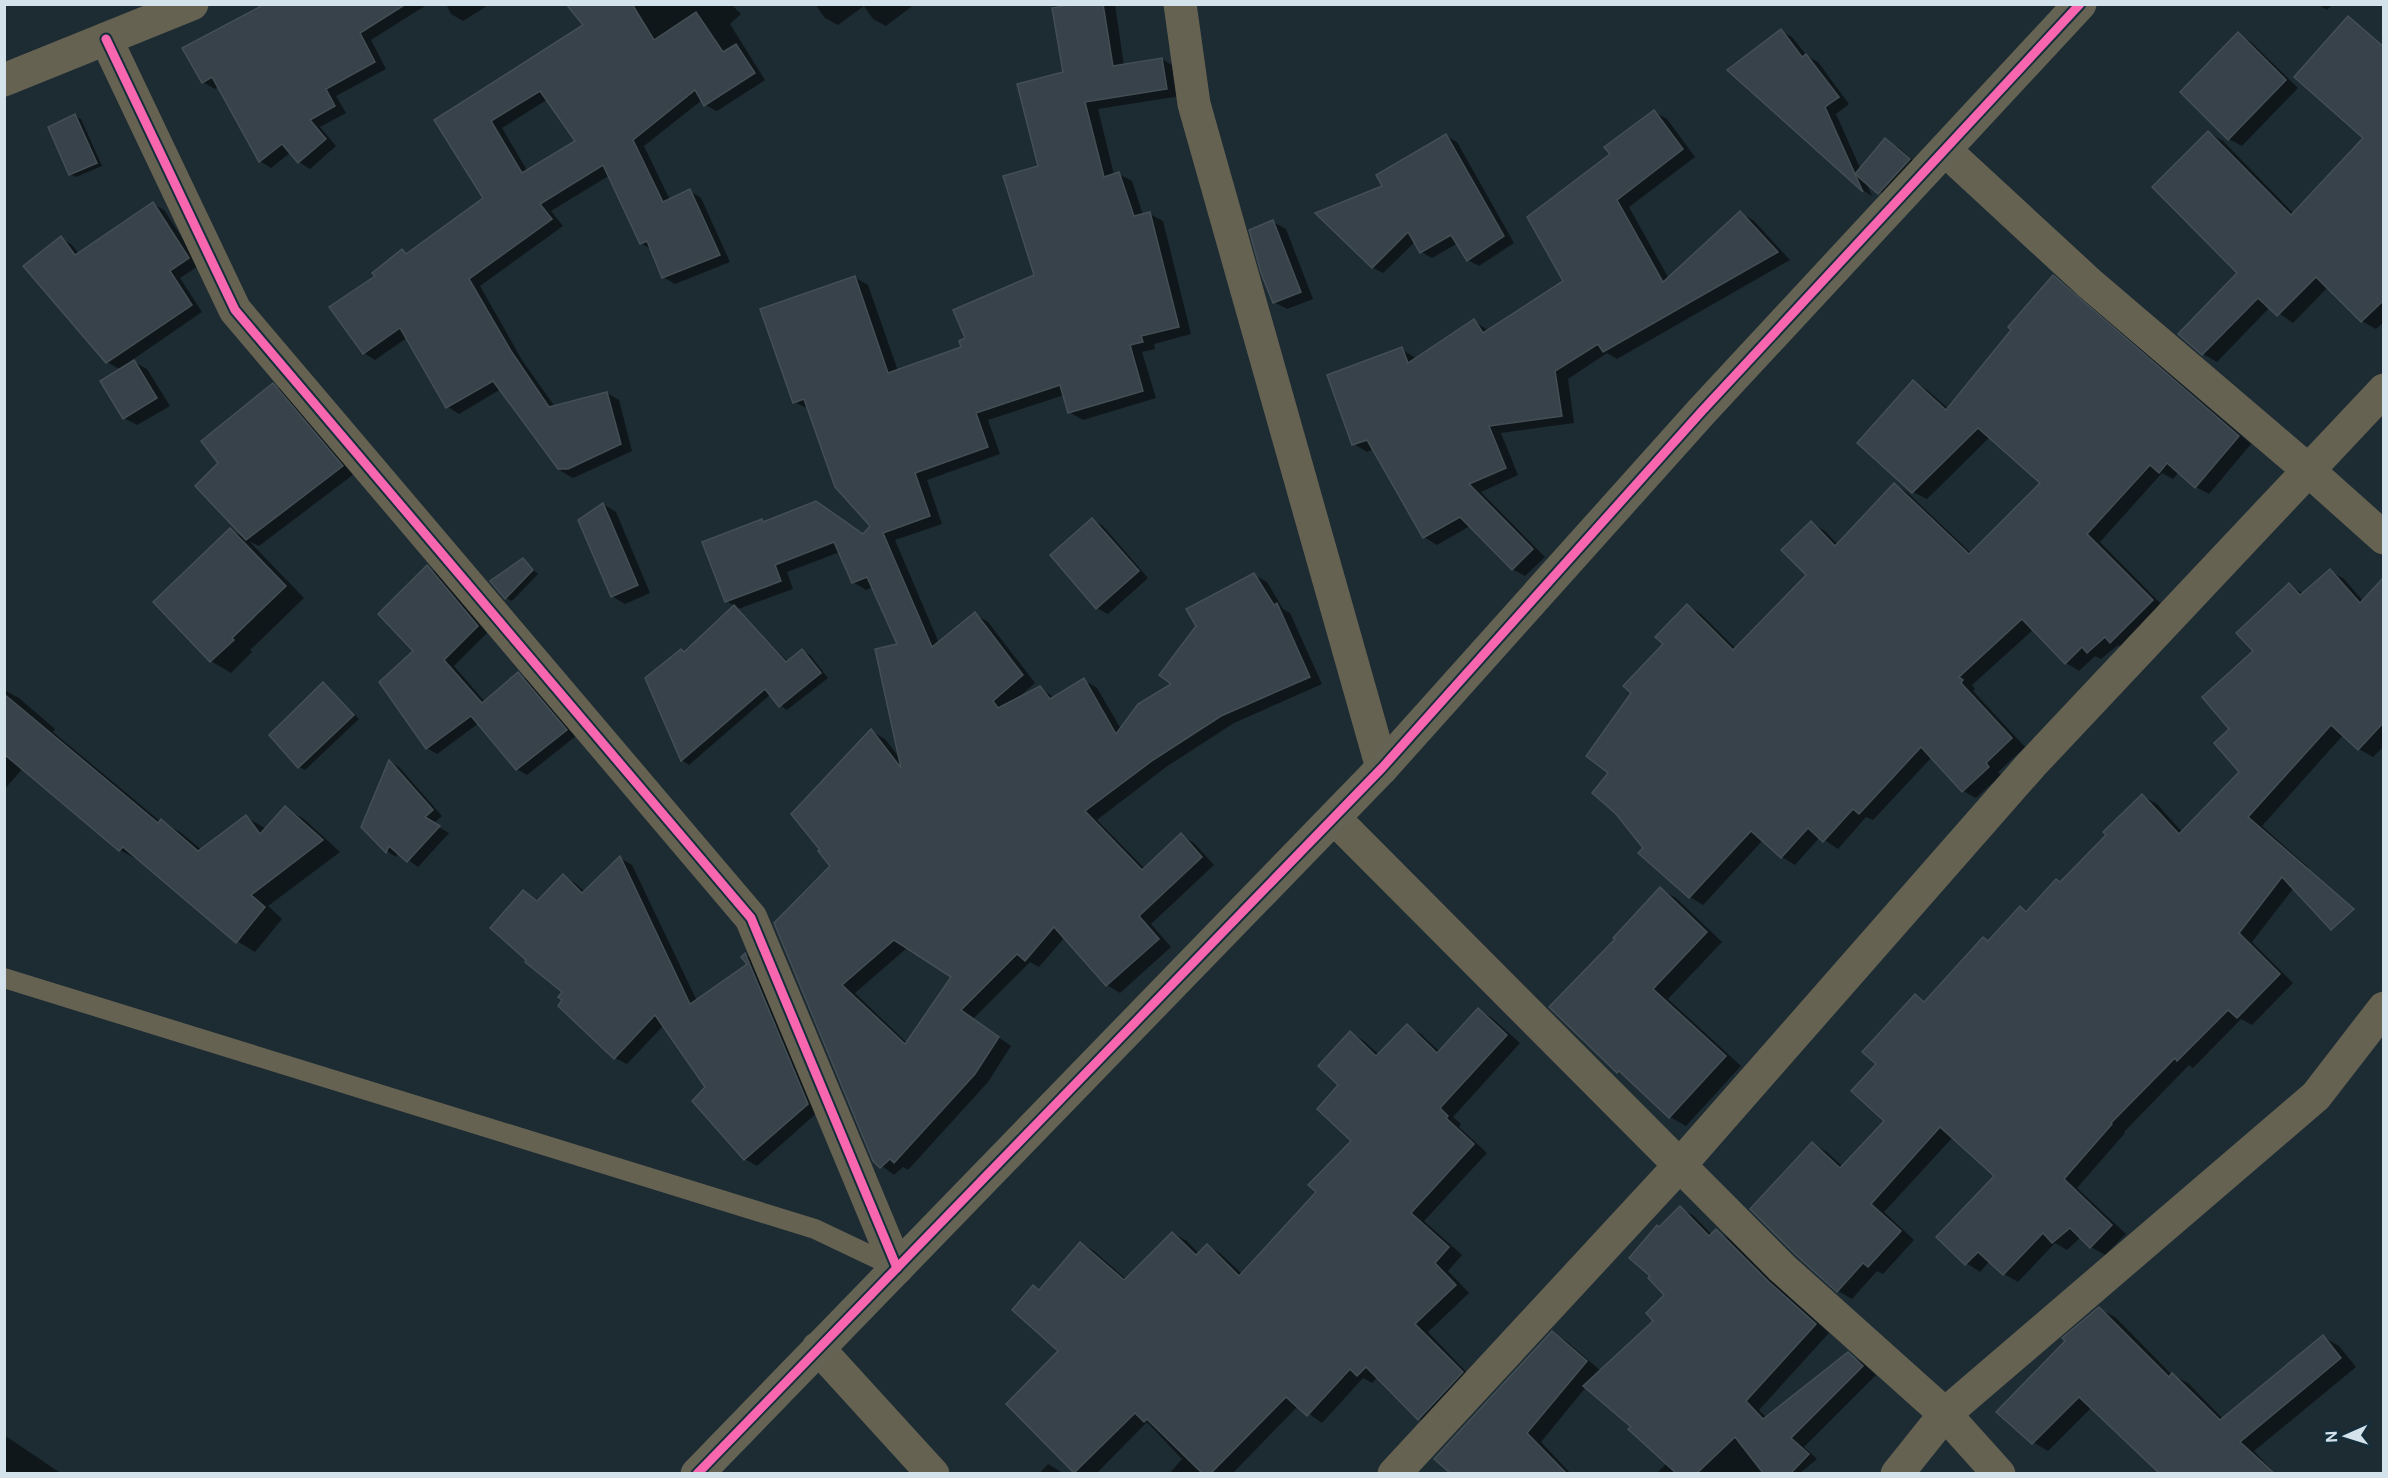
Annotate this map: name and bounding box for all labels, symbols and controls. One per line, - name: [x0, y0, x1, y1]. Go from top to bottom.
- north arrow: [2316, 1406, 2376, 1466]
- text: N: [2321, 1430, 2342, 1443]

